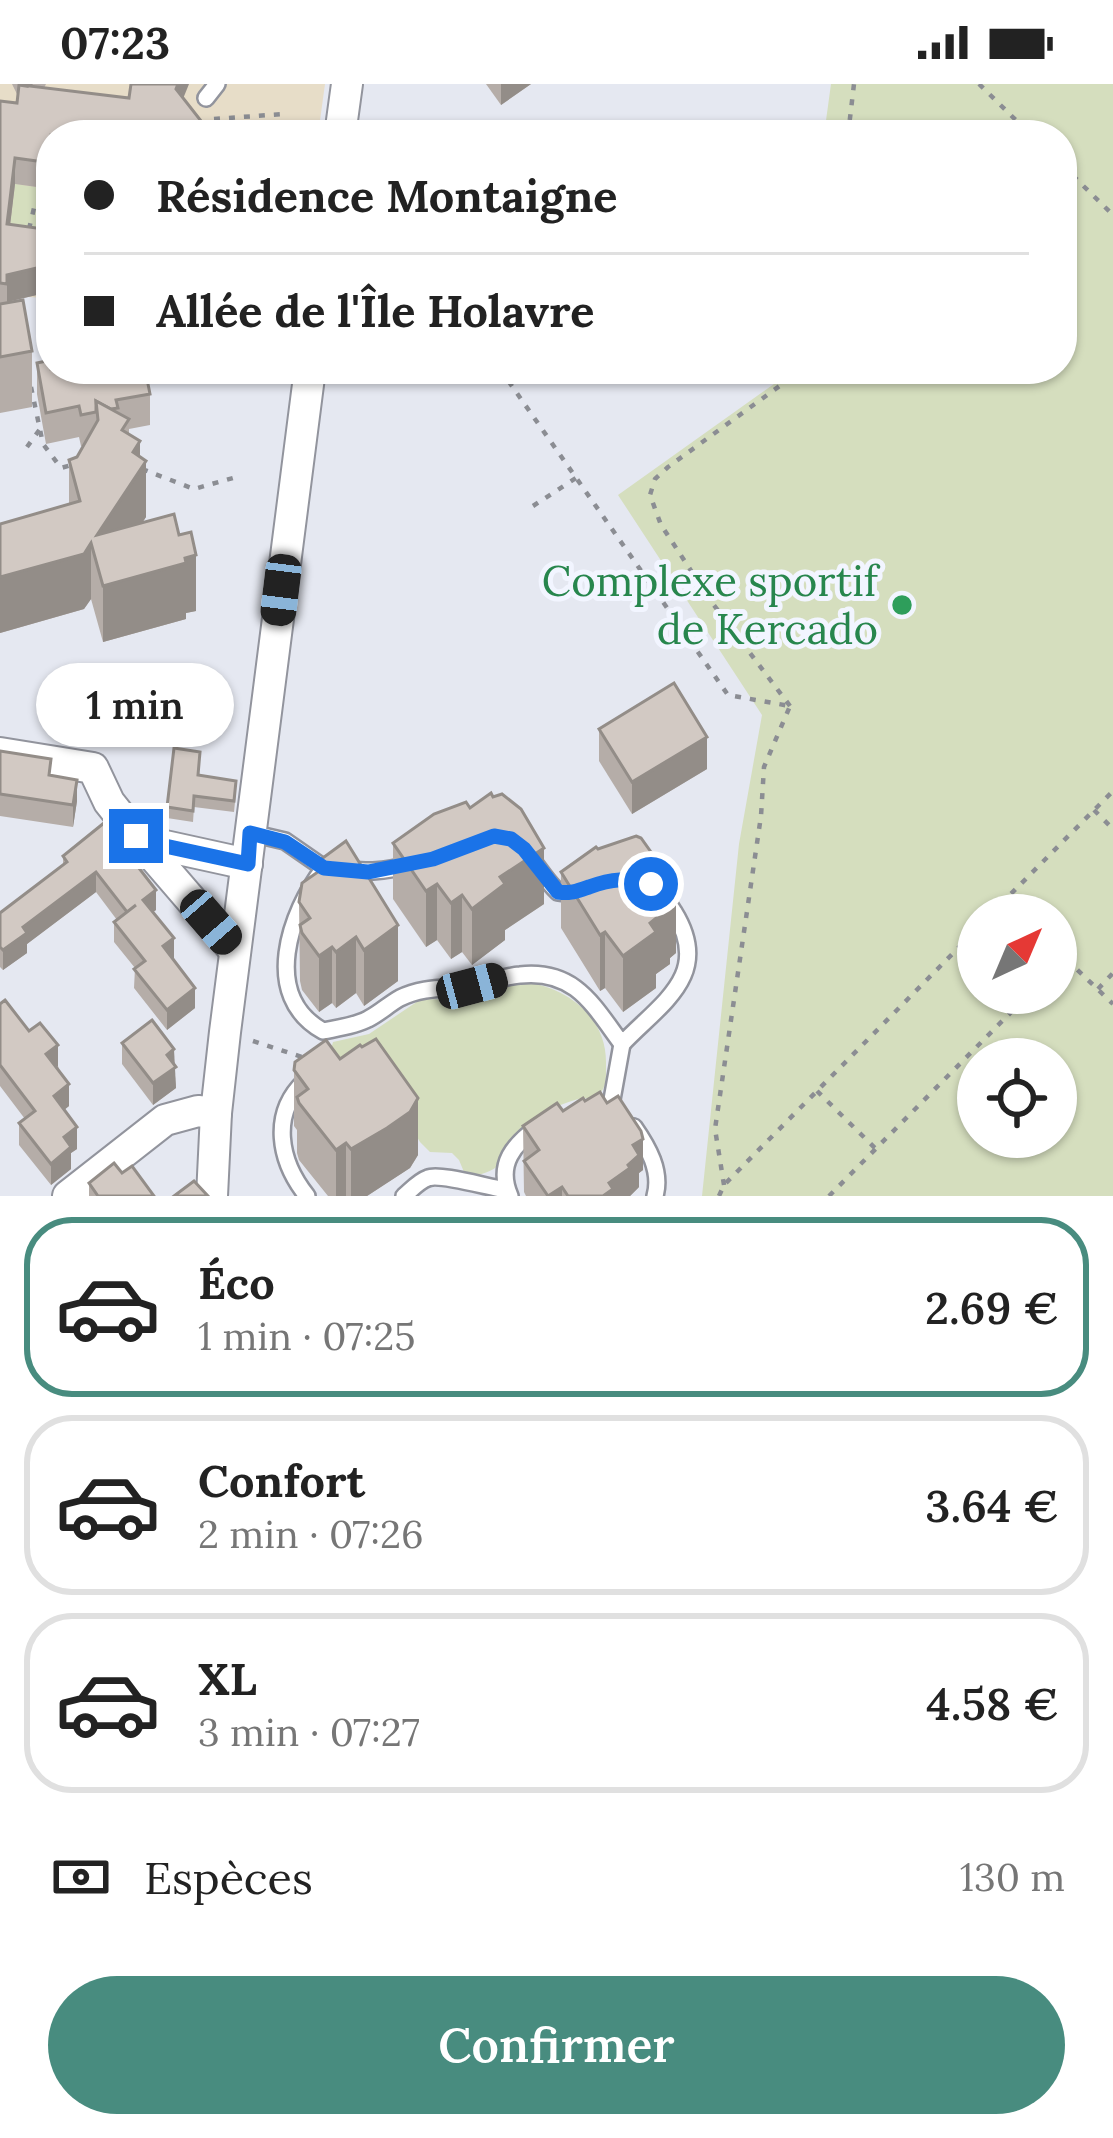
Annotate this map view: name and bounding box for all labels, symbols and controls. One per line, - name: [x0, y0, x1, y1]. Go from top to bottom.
- text: 07:23: [60, 14, 170, 71]
- text: Résidence Montaigne: [156, 167, 618, 224]
- text: Allée de l'Île Holavre: [156, 282, 594, 339]
- car: [259, 552, 303, 628]
- place label: Complexe sportif de Kercado: [542, 554, 881, 656]
- marker: Complexe sportif de Kercado: [889, 592, 915, 618]
- callout: 1 min: [37, 662, 235, 746]
- text: 1 min: [86, 680, 184, 730]
- route end: [109, 809, 163, 863]
- route start: [624, 857, 678, 911]
- car: [174, 883, 248, 961]
- north arrow: [957, 894, 1077, 1014]
- map controls: [957, 894, 1077, 1158]
- car: [433, 959, 511, 1013]
- button: locate: [957, 1038, 1077, 1158]
- icon: car: [54, 1253, 162, 1361]
- text: Éco: [198, 1254, 275, 1311]
- text: 2.69 €: [925, 1279, 1059, 1336]
- text: 1 min · 07:25: [198, 1311, 416, 1361]
- icon: car: [54, 1451, 162, 1559]
- text: Confort: [198, 1452, 365, 1509]
- text: 3.64 €: [925, 1477, 1059, 1534]
- text: 2 min · 07:26: [198, 1509, 424, 1559]
- icon: car: [54, 1649, 162, 1757]
- text: XL: [198, 1650, 257, 1707]
- text: 4.58 €: [926, 1675, 1059, 1732]
- text: 3 min · 07:27: [198, 1707, 420, 1757]
- icon: cash: [48, 1844, 114, 1910]
- text: Espèces: [144, 1849, 313, 1906]
- text: 130 m: [960, 1852, 1065, 1902]
- button: Confirmer: [48, 1976, 1065, 2114]

